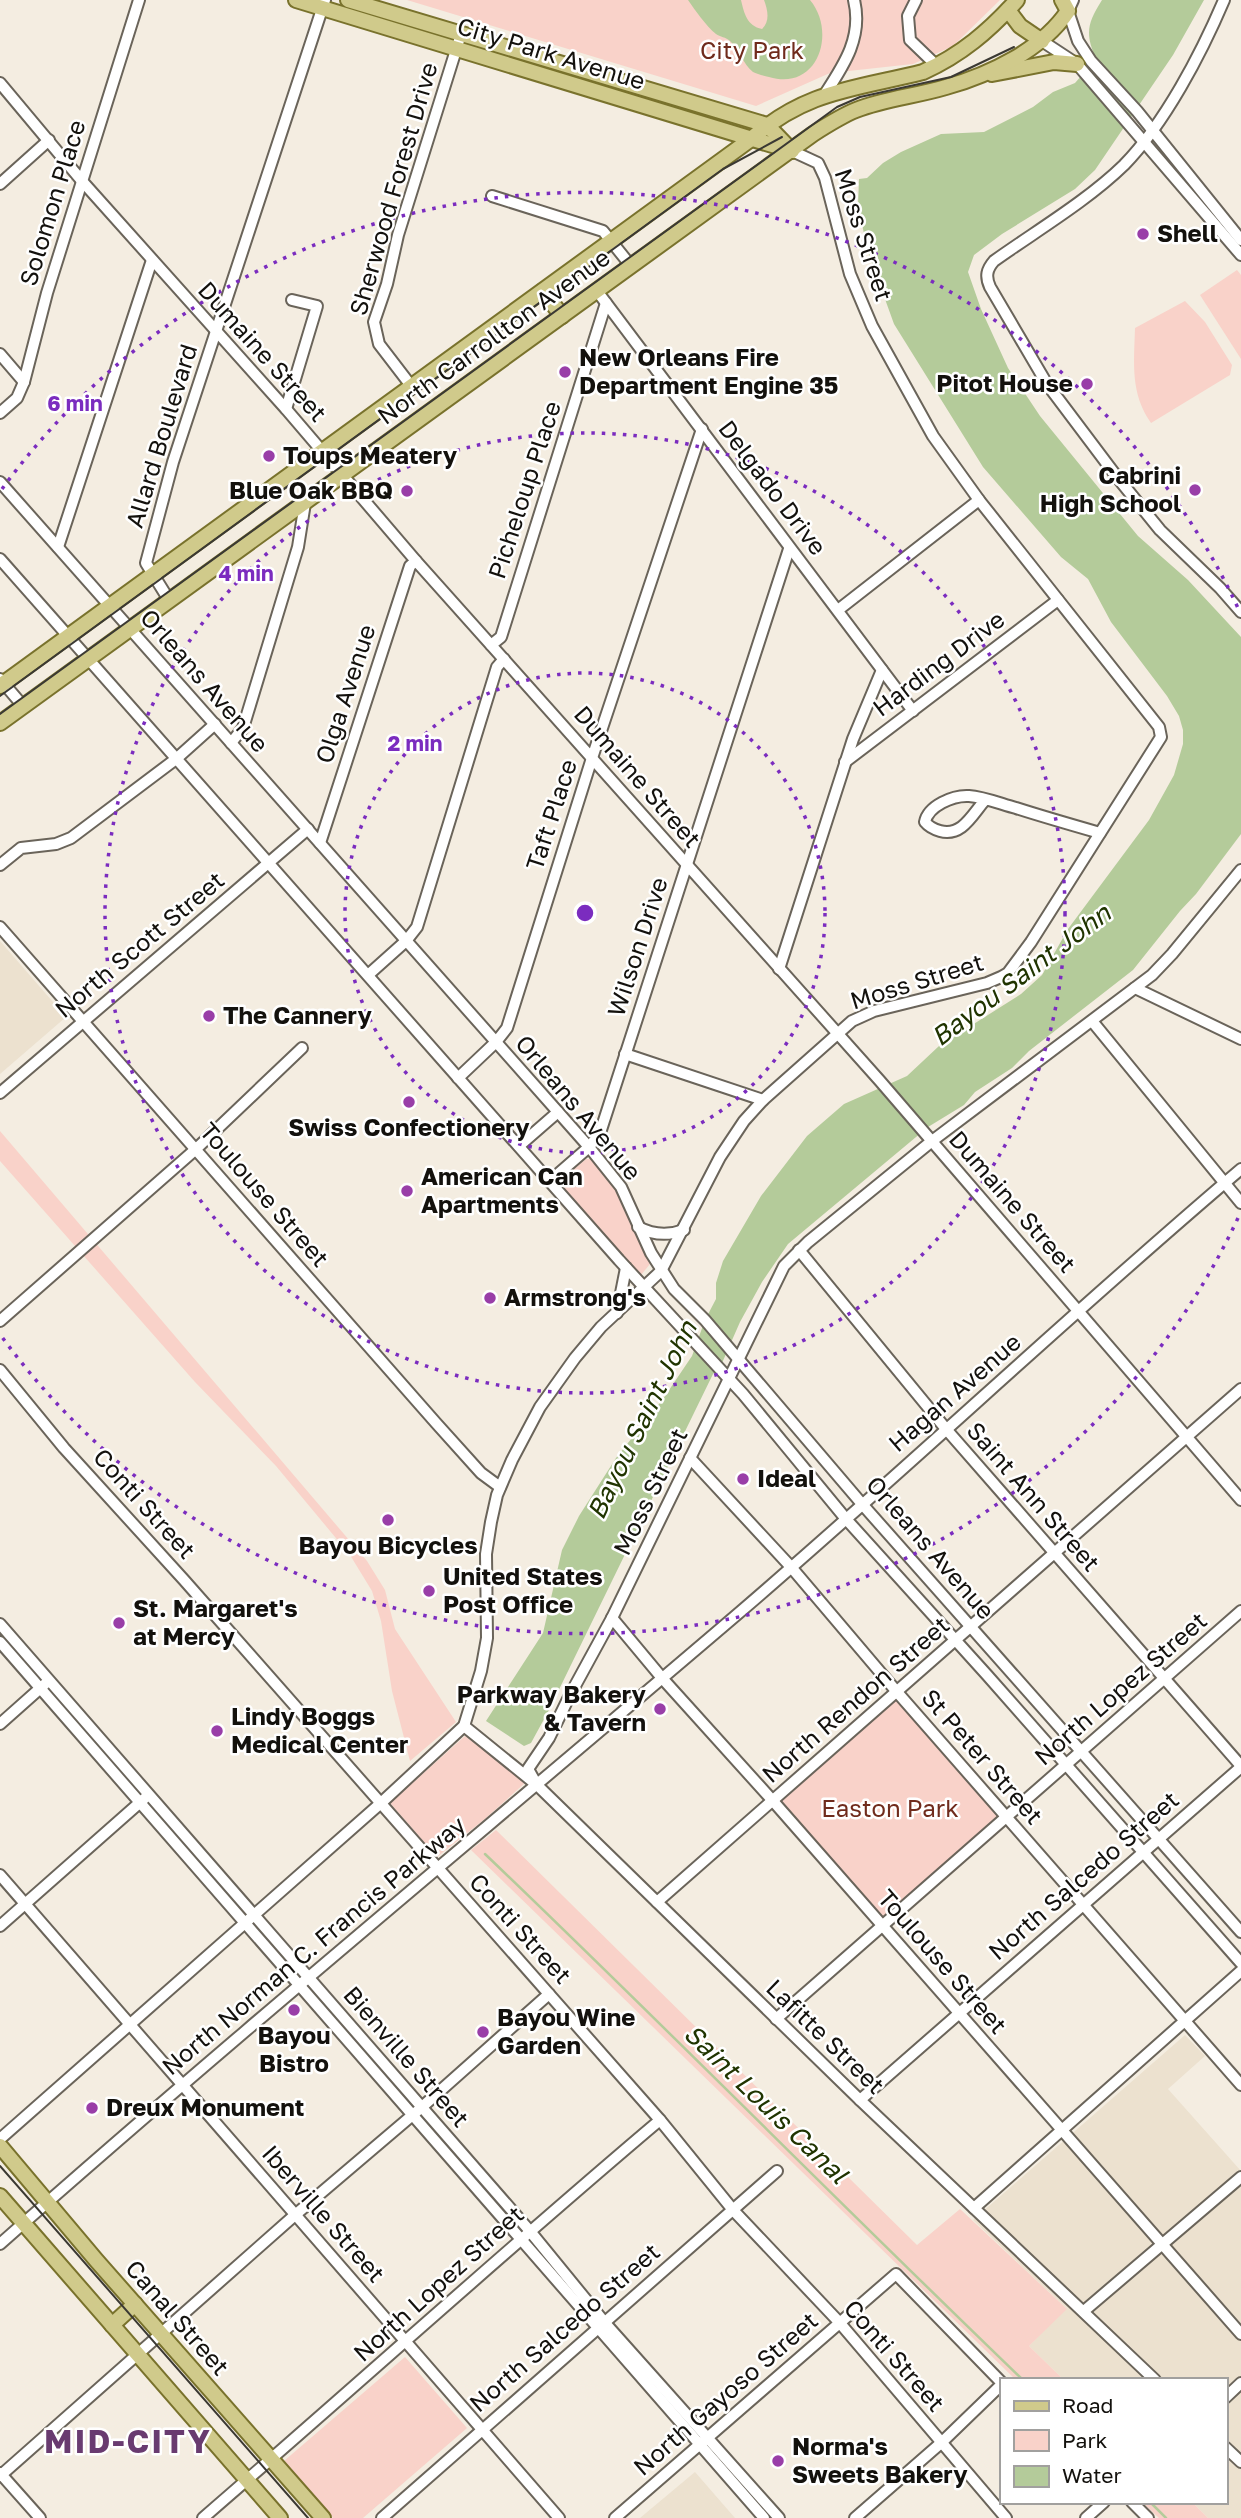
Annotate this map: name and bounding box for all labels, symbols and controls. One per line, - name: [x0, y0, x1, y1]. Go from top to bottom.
- street label: City Park Avenue: [454, 10, 649, 95]
- park label: City Park: [700, 35, 804, 64]
- street label: Sherwood Forest Drive: [343, 59, 443, 318]
- street label: Solomon Place: [13, 116, 91, 289]
- street label: Moss Street: [829, 165, 899, 304]
- place label: Shell: [1157, 218, 1218, 247]
- marker: Shell: [1135, 226, 1151, 242]
- street label: North Carrollton Avenue: [371, 242, 615, 430]
- street label: Dumaine Street: [193, 275, 334, 427]
- street label: Allard Boulevard: [119, 340, 202, 531]
- place label: New Orleans Fire Department Engine 35: [579, 342, 839, 399]
- marker: New Orleans Fire Department Engine 35: [557, 364, 573, 380]
- place label: Pitot House: [936, 368, 1073, 397]
- marker: Pitot House: [1079, 376, 1095, 392]
- text: 6 min: [47, 390, 103, 416]
- street label: Picheloup Place: [481, 397, 566, 582]
- street label: Delgado Drive: [713, 414, 833, 560]
- place label: Toups Meatery: [283, 440, 458, 469]
- marker: Toups Meatery: [261, 448, 277, 464]
- place label: Cabrini High School: [1040, 460, 1181, 517]
- place label: Blue Oak BBQ: [229, 475, 393, 504]
- marker: Cabrini High School: [1187, 482, 1203, 498]
- marker: Blue Oak BBQ: [399, 483, 415, 499]
- text: 4 min: [218, 560, 274, 586]
- street label: Orleans Avenue: [135, 602, 275, 758]
- street label: Harding Drive: [867, 604, 1010, 722]
- street label: Olga Avenue: [308, 620, 381, 767]
- street label: Dumaine Street: [569, 699, 708, 853]
- text: 2 min: [388, 730, 442, 756]
- street label: Taft Place: [519, 755, 582, 874]
- street label: North Scott Street: [49, 865, 229, 1023]
- street label: Wilson Drive: [600, 873, 673, 1020]
- water label: Bayou Saint John: [925, 897, 1117, 1052]
- centre of rings: [573, 901, 597, 925]
- street label: Moss Street: [847, 947, 987, 1015]
- place label: The Cannery: [223, 1000, 372, 1029]
- marker: The Cannery: [201, 1008, 217, 1024]
- street label: Orleans Avenue: [510, 1029, 648, 1185]
- marker: Swiss Confectionery: [401, 1094, 417, 1110]
- place label: Swiss Confectionery: [288, 1112, 530, 1141]
- street label: Toulouse Street: [195, 1116, 336, 1272]
- street label: Dumaine Street: [944, 1124, 1083, 1278]
- place label: American Can Apartments: [421, 1161, 583, 1218]
- marker: American Can Apartments: [399, 1183, 415, 1199]
- place label: Armstrong's: [504, 1282, 646, 1311]
- marker: Armstrong's: [482, 1290, 498, 1306]
- water label: Bayou Saint John: [580, 1315, 703, 1524]
- street label: Hagan Avenue: [882, 1327, 1026, 1457]
- street label: Saint Ann Street: [961, 1416, 1107, 1577]
- street label: Moss Street: [606, 1423, 693, 1560]
- street label: Conti Street: [88, 1442, 202, 1564]
- place label: Ideal: [757, 1463, 816, 1492]
- street label: Orleans Avenue: [861, 1469, 1001, 1625]
- marker: Ideal: [735, 1471, 751, 1487]
- marker: Bayou Bicycles: [380, 1512, 396, 1528]
- place label: Bayou Bicycles: [298, 1530, 478, 1559]
- place label: United States Post Office: [443, 1561, 603, 1618]
- marker: United States Post Office: [421, 1583, 437, 1599]
- place label: St. Margaret's at Mercy: [133, 1593, 298, 1650]
- street label: North Lopez Street: [1028, 1605, 1212, 1771]
- street label: North Rendon Street: [755, 1610, 955, 1788]
- marker: St. Margaret's at Mercy: [111, 1615, 127, 1631]
- place label: Parkway Bakery & Tavern: [457, 1679, 647, 1736]
- street label: St Peter Street: [916, 1682, 1050, 1830]
- place label: Lindy Boggs Medical Center: [231, 1701, 408, 1758]
- marker: Parkway Bakery & Tavern: [652, 1701, 668, 1717]
- marker: Lindy Boggs Medical Center: [209, 1723, 225, 1739]
- street label: North Salcedo Street: [982, 1784, 1184, 1965]
- park label: Easton Park: [821, 1793, 959, 1822]
- street label: North Norman C. Francis Parkway: [155, 1809, 471, 2080]
- street label: Conti Street: [464, 1867, 578, 1989]
- street label: Toulouse Street: [873, 1883, 1014, 2039]
- street label: Lafitte Street: [761, 1972, 891, 2099]
- street label: Bienville Street: [338, 1980, 476, 2132]
- marker: Bayou Bistro: [286, 2002, 302, 2018]
- place label: Bayou Wine Garden: [497, 2002, 635, 2059]
- water label: Saint Louis Canal: [678, 2018, 856, 2191]
- place label: Bayou Bistro: [257, 2020, 331, 2077]
- marker: Bayou Wine Garden: [475, 2024, 491, 2040]
- place label: Dreux Monument: [106, 2092, 304, 2121]
- marker: Dreux Monument: [84, 2100, 100, 2116]
- street label: Iberville Street: [257, 2139, 392, 2288]
- street label: North Lopez Street: [347, 2199, 529, 2367]
- street label: North Salcedo Street: [463, 2236, 665, 2417]
- street label: Canal Street: [120, 2254, 236, 2380]
- street label: Conti Street: [839, 2293, 951, 2417]
- street label: North Gayoso Street: [627, 2305, 823, 2481]
- legend: [1000, 2378, 1227, 2504]
- text: Road: [1062, 2392, 1113, 2418]
- district label: MID-CITY: [44, 2422, 212, 2460]
- text: Park: [1062, 2427, 1108, 2453]
- place label: Norma's Sweets Bakery: [792, 2431, 968, 2488]
- marker: Norma's Sweets Bakery: [770, 2453, 786, 2469]
- text: Water: [1062, 2462, 1122, 2488]

